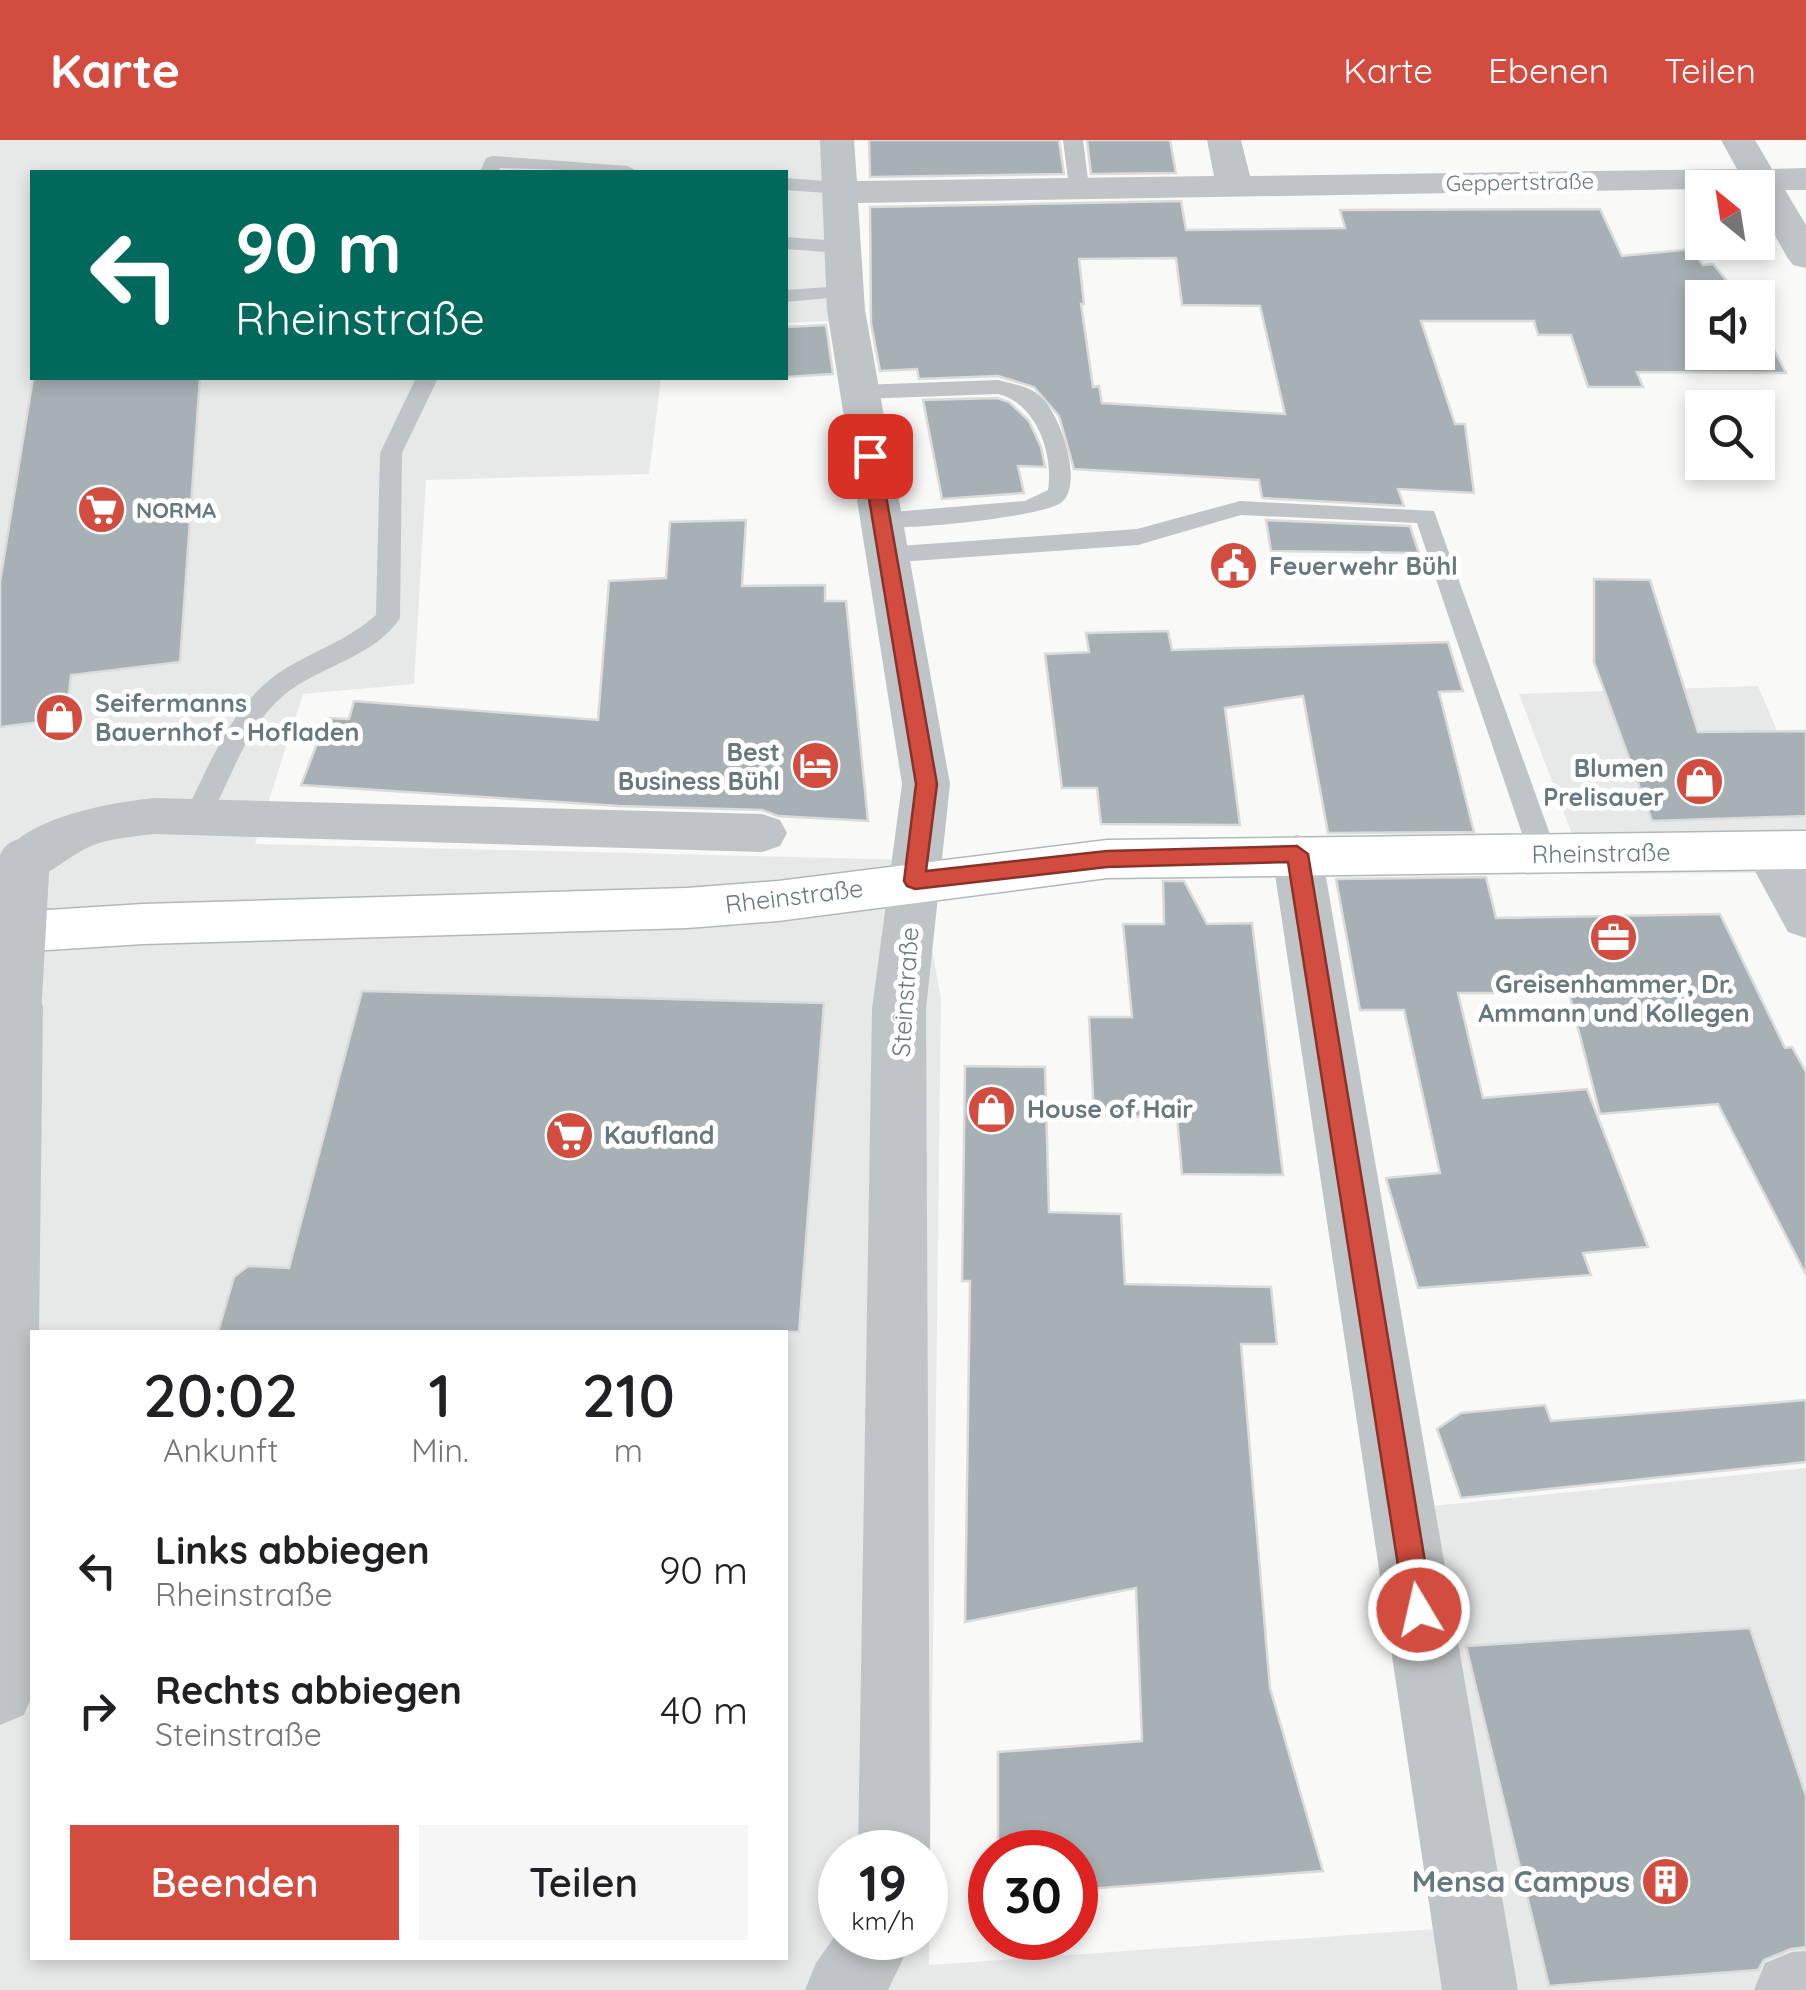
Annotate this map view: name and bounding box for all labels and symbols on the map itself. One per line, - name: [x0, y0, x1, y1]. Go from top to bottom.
- street label: Geppertstraße: [1446, 167, 1594, 197]
- north arrow: [1685, 170, 1775, 260]
- pin: [828, 414, 913, 499]
- supermarket icon: NORMA: [75, 484, 127, 536]
- place label: NORMA: [136, 496, 216, 524]
- public building icon: Feuerwehr Bühl: [1208, 540, 1260, 592]
- place label: Feuerwehr Bühl: [1269, 550, 1458, 581]
- place label: Seifermanns Bauernhof - Hofladen: [95, 687, 359, 747]
- shop icon: Seifermanns Bauernhof - Hofladen: [34, 691, 86, 743]
- place label: Best Business Bühl: [618, 736, 780, 796]
- hotel icon: Best Business Bühl: [789, 740, 841, 792]
- place label: Blumen Prelisauer: [1543, 752, 1664, 812]
- shop icon: Blumen Prelisauer: [1673, 756, 1725, 808]
- street label: Rheinstraße: [1531, 836, 1671, 869]
- street label: Rheinstraße: [723, 872, 865, 919]
- office icon: Greisenhammer, Dr. Ammann und Kollegen: [1588, 912, 1640, 964]
- street label: Steinstraße: [884, 926, 925, 1058]
- place label: Greisenhammer, Dr. Ammann und Kollegen: [1478, 968, 1750, 1028]
- shop icon: House of Hair: [966, 1083, 1018, 1135]
- place label: House of Hair: [1027, 1093, 1193, 1124]
- supermarket icon: Kaufland: [543, 1109, 595, 1161]
- place label: Kaufland: [604, 1119, 714, 1150]
- position arrow: [1367, 1558, 1471, 1662]
- speed limit sign: 30: [968, 1830, 1098, 1960]
- building icon: Mensa Campus: [1639, 1856, 1691, 1908]
- place label: Mensa Campus: [1412, 1862, 1630, 1900]

